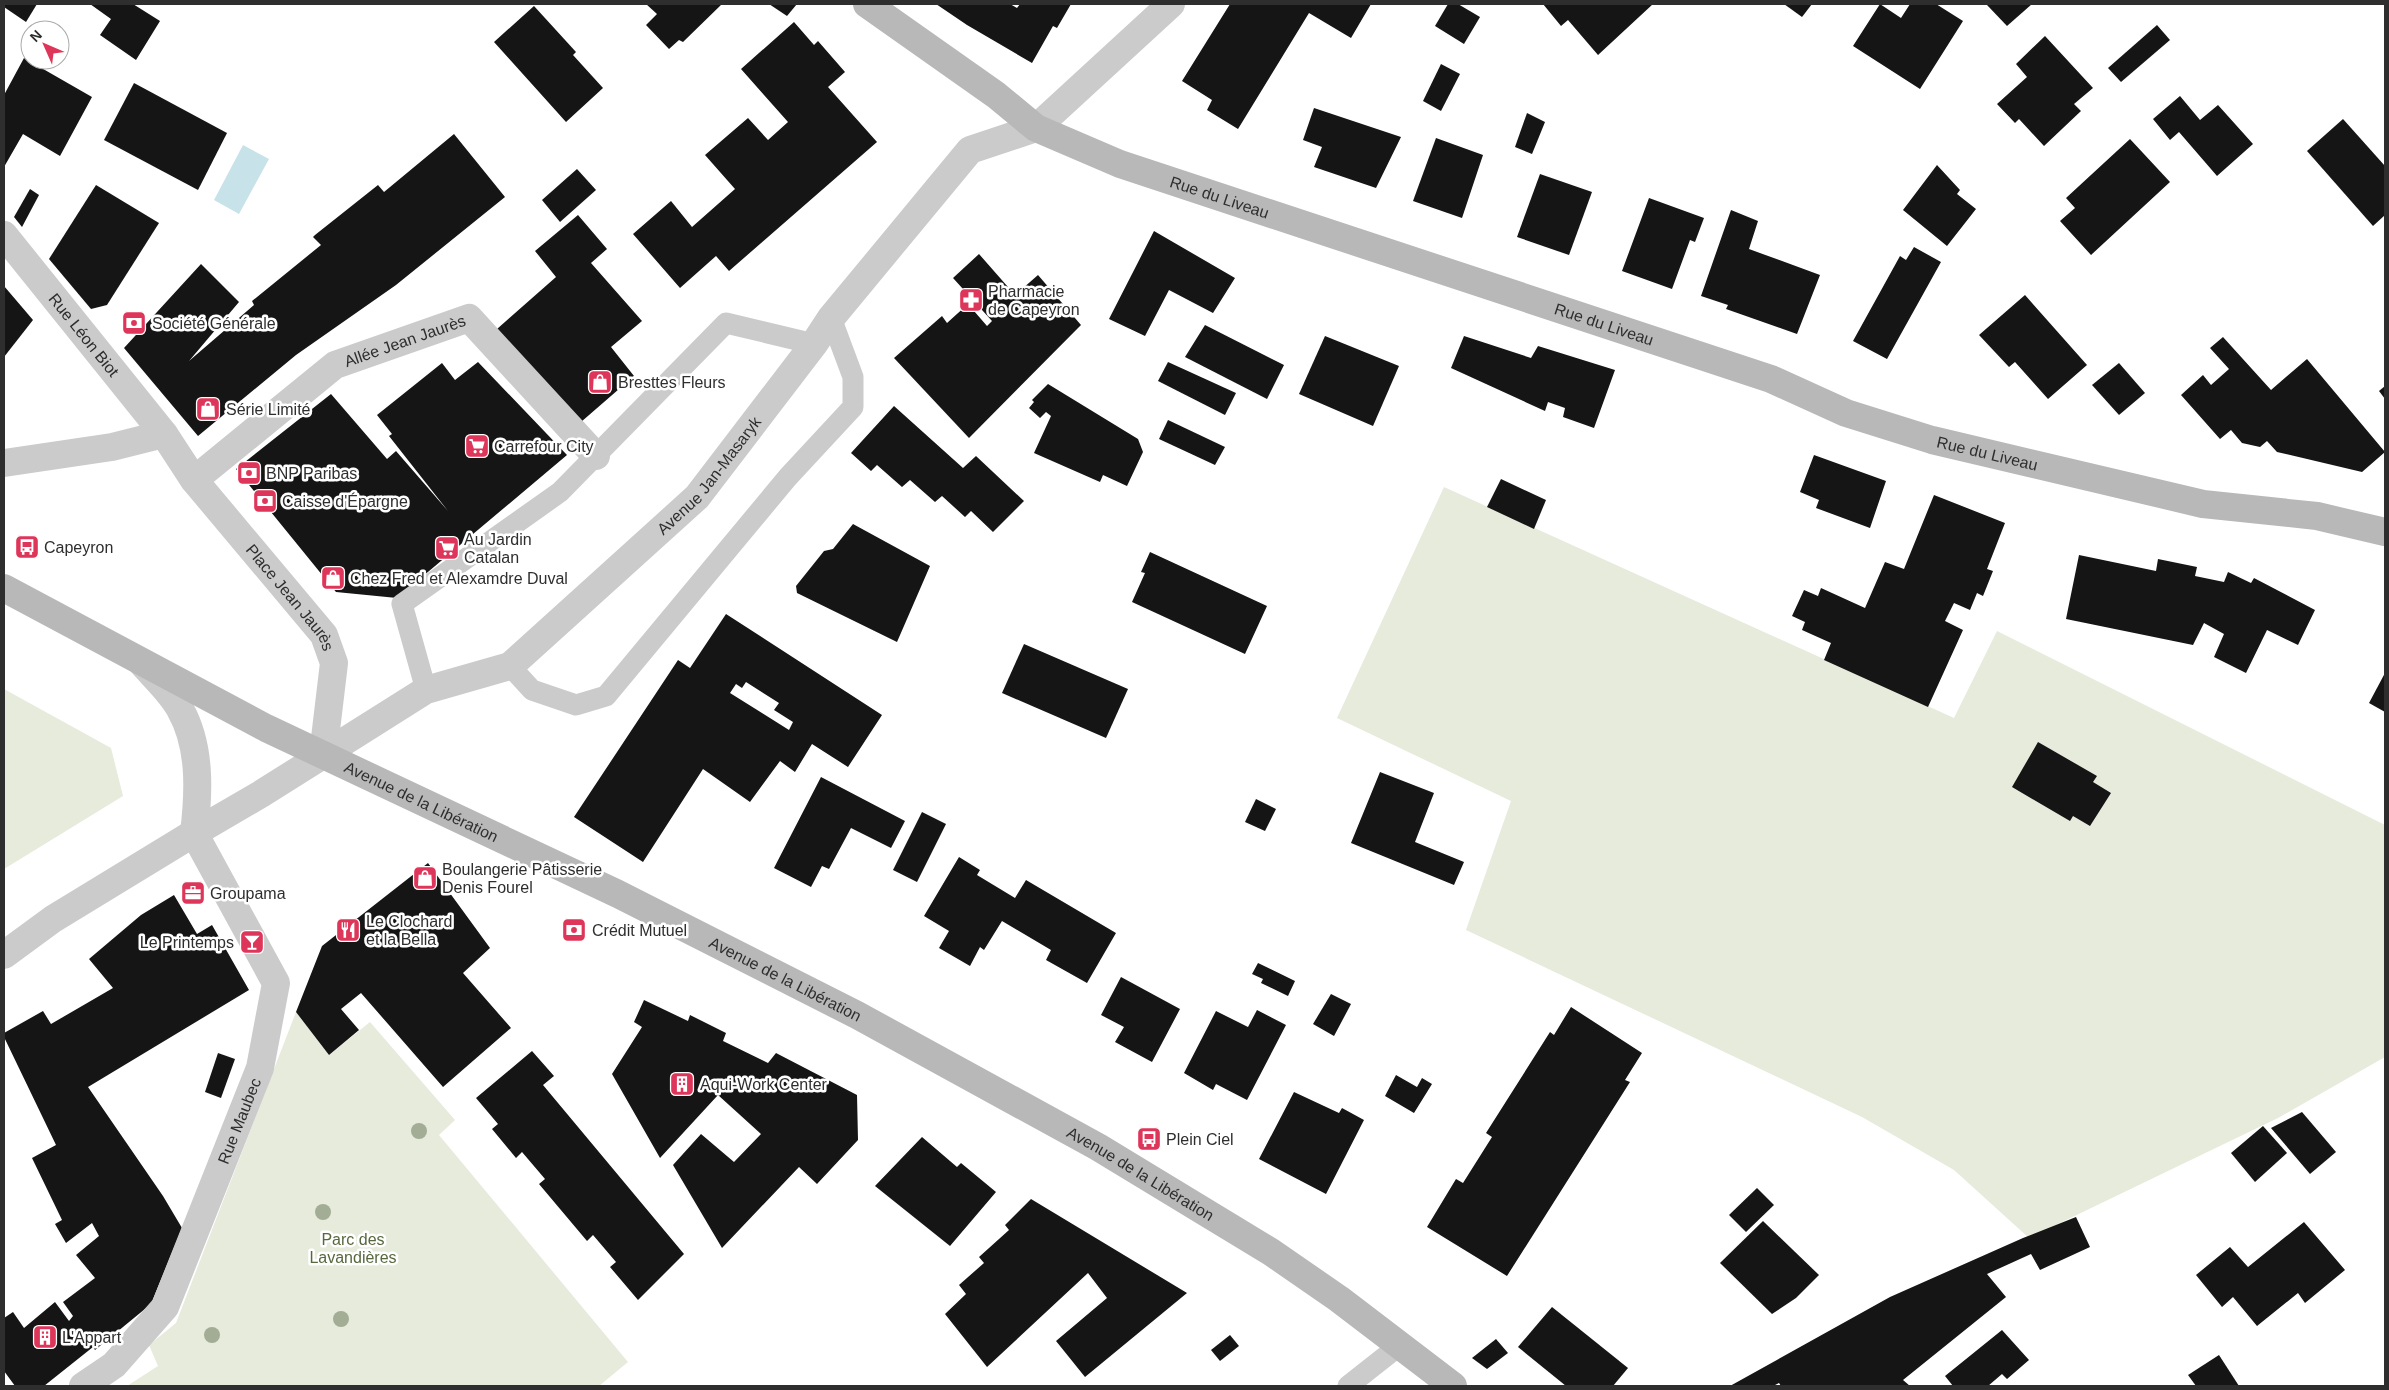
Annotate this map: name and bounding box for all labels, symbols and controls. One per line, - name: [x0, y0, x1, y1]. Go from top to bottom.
- north arrow: [20, 20, 70, 70]
- text: N: [27, 27, 45, 45]
- street label: Rue du Liveau: [1168, 173, 1271, 221]
- place label: Pharmacie de Capeyron: [988, 283, 1080, 318]
- pharmacy icon: Pharmacie de Capeyron: [958, 287, 984, 313]
- street label: Rue Léon Biot: [46, 290, 123, 380]
- street label: Rue du Liveau: [1552, 300, 1656, 348]
- bank icon: Société Générale: [121, 310, 147, 336]
- street label: Allée Jean Jaurès: [342, 311, 468, 370]
- place label: Société Générale: [152, 315, 276, 332]
- shop icon: Bresttes Fleurs: [587, 369, 613, 395]
- place label: Bresttes Fleurs: [618, 374, 726, 391]
- shop icon: Série Limité: [195, 396, 221, 422]
- place label: Série Limité: [226, 401, 311, 418]
- street label: Avenue Jan-Masaryk: [653, 412, 765, 537]
- supermarket icon: Carrefour City: [464, 433, 490, 459]
- street label: Rue du Liveau: [1935, 433, 2040, 473]
- place label: Carrefour City: [494, 438, 594, 455]
- bank icon: BNP Paribas: [236, 460, 262, 486]
- place label: BNP Paribas: [266, 465, 357, 482]
- bank icon: Caisse d'Épargne: [252, 488, 278, 514]
- place label: Caisse d'Épargne: [282, 492, 408, 510]
- place label: Au Jardin Catalan: [464, 531, 532, 566]
- bus stop icon: Capeyron: [14, 534, 40, 560]
- supermarket icon: Au Jardin Catalan: [434, 535, 460, 561]
- place label: Capeyron: [44, 539, 113, 556]
- street label: Place Jean Jaurès: [243, 541, 337, 653]
- shop icon: Chez Fred et Alexamdre Duval: [320, 565, 346, 591]
- place label: Chez Fred et Alexamdre Duval: [350, 570, 568, 587]
- street label: Avenue de la Libération: [342, 758, 501, 845]
- place label: Boulangerie Pâtisserie Denis Fourel: [442, 861, 602, 896]
- shop icon: Boulangerie Pâtisserie Denis Fourel: [412, 865, 438, 891]
- office icon: Groupama: [180, 880, 206, 906]
- place label: Groupama: [210, 885, 286, 902]
- place label: Le Clochard et la Bella: [366, 913, 452, 948]
- restaurant icon: Le Clochard et la Bella: [335, 917, 361, 943]
- bank icon: Crédit Mutuel: [561, 917, 587, 943]
- place label: Crédit Mutuel: [592, 922, 687, 939]
- bar icon: Le Printemps: [239, 929, 265, 955]
- street label: Avenue de la Libération: [707, 933, 864, 1024]
- place label: Le Printemps: [140, 934, 234, 951]
- building icon: Aqui-Work Center: [669, 1071, 695, 1097]
- street label: Rue Maubec: [214, 1076, 264, 1166]
- place label: Aqui-Work Center: [700, 1076, 828, 1093]
- street label: Avenue de la Libération: [1064, 1123, 1217, 1224]
- bus stop icon: Plein Ciel: [1136, 1126, 1162, 1152]
- place label: Plein Ciel: [1166, 1131, 1234, 1148]
- park label: Parc des Lavandières: [309, 1231, 397, 1266]
- building icon: L'Appart: [32, 1324, 58, 1350]
- place label: L'Appart: [62, 1329, 122, 1346]

